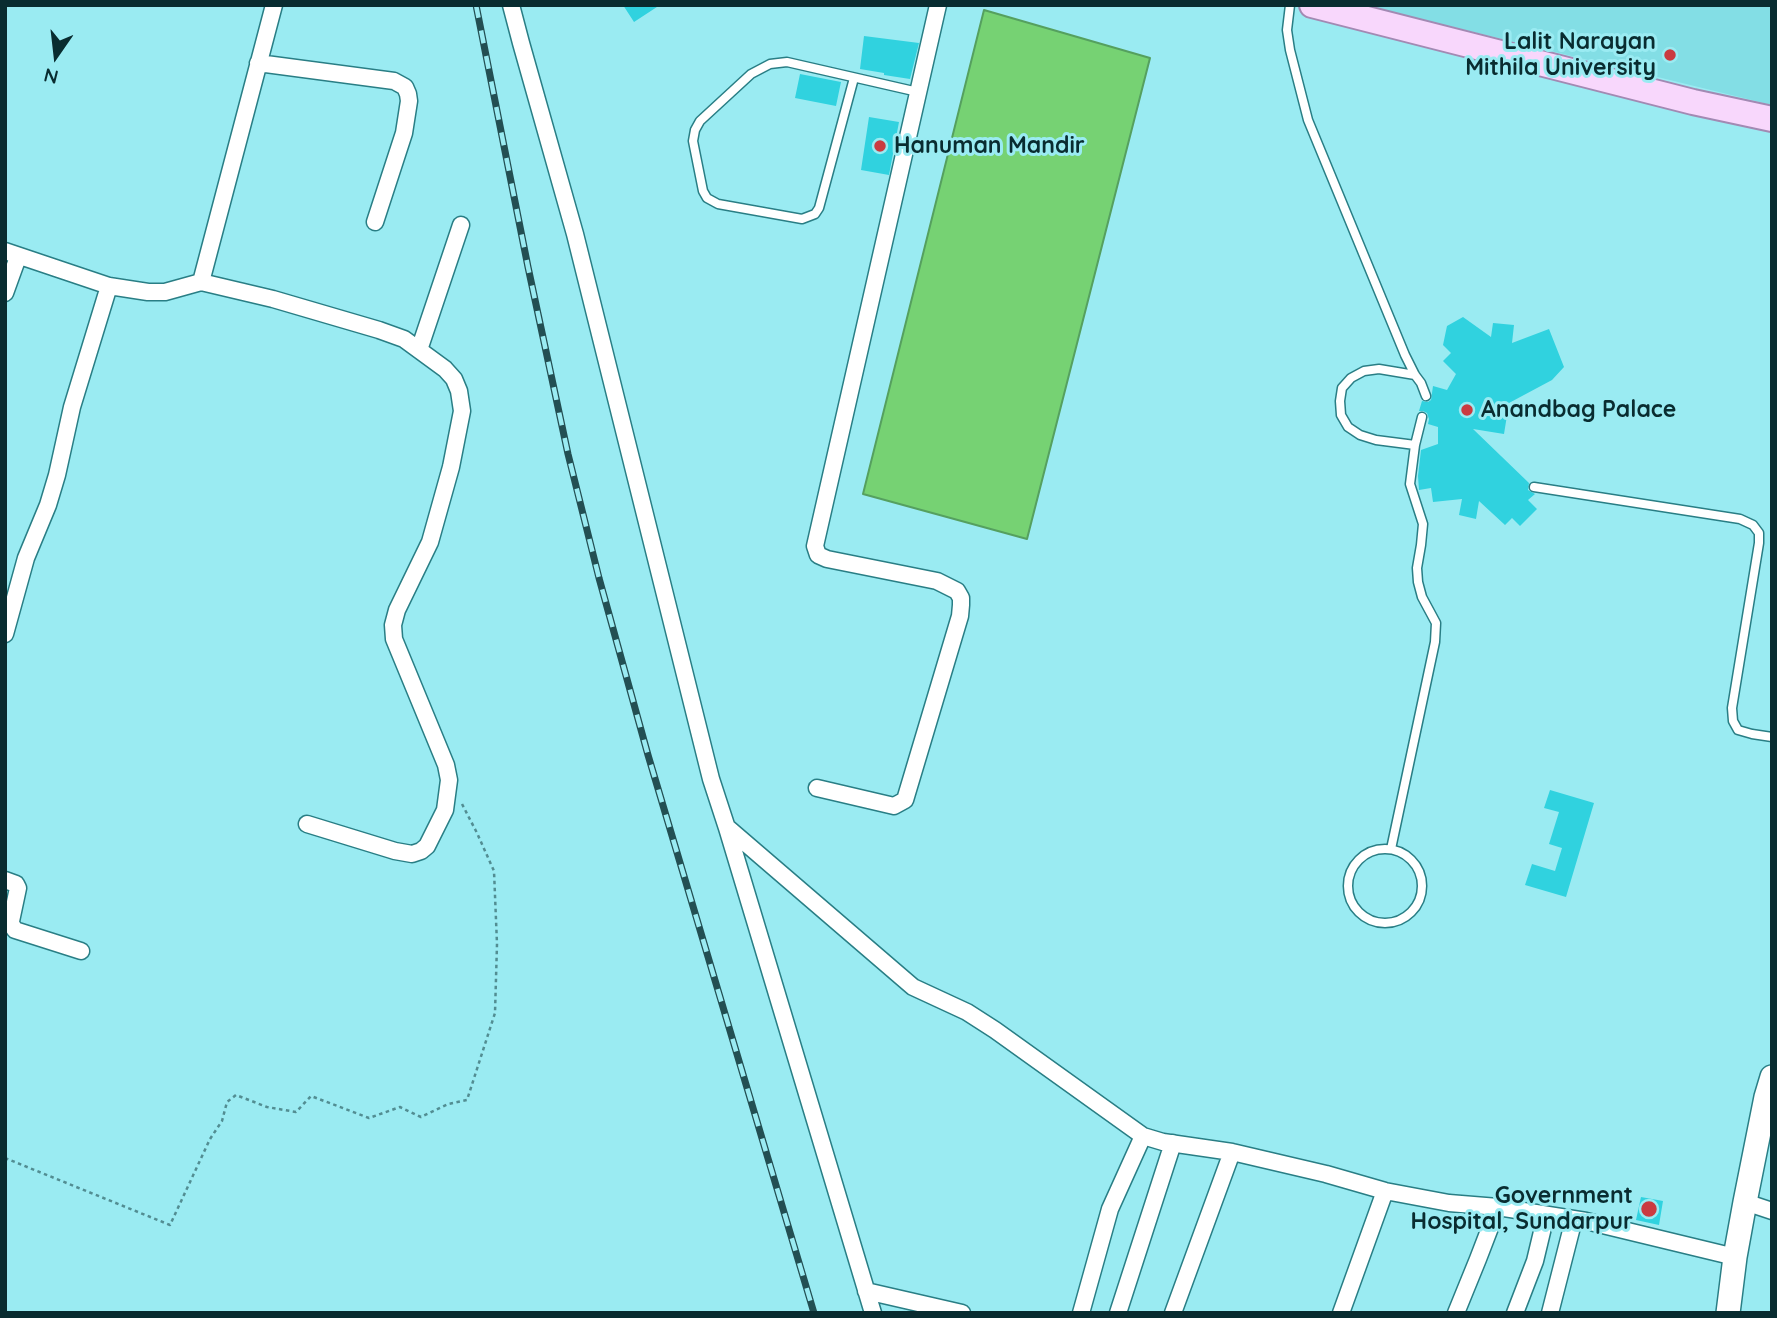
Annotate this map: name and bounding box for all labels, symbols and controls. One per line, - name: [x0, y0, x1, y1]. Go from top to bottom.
- north arrow: [21, 21, 91, 91]
- place label: Lalit Narayan Mithila University: [1465, 28, 1656, 82]
- marker: Lalit Narayan Mithila University: [1662, 47, 1678, 63]
- text: N: [41, 63, 61, 90]
- place label: Hanuman Mandir: [894, 132, 1085, 160]
- marker: Hanuman Mandir: [872, 138, 888, 154]
- place label: Anandbag Palace: [1481, 396, 1676, 424]
- marker: Anandbag Palace: [1459, 402, 1475, 418]
- place label: Government Hospital, Sundarpur: [1411, 1182, 1633, 1236]
- marker: Government Hospital, Sundarpur: [1639, 1199, 1659, 1219]

